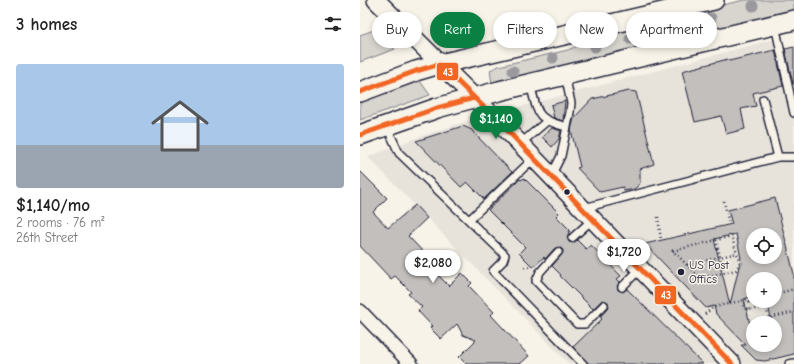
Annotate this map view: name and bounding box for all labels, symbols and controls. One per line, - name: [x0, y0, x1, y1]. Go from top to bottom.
- chip: Buy: [372, 12, 422, 48]
- chip: Rent: [430, 12, 485, 48]
- chip: Filters: [493, 12, 557, 48]
- chip: New: [565, 12, 618, 48]
- chip: Apartment: [626, 12, 717, 48]
- icon: filters: [322, 13, 344, 35]
- text: 3 homes: [16, 15, 77, 34]
- line badge: 43: [436, 62, 459, 81]
- text: 43: [443, 66, 453, 79]
- icon: home: [144, 90, 216, 162]
- pin: $1,140: [463, 106, 529, 140]
- text: $1,140: [479, 111, 513, 126]
- unlabelled marker: [562, 187, 572, 197]
- text: $1,140/mo: [16, 196, 90, 215]
- text: 2 rooms · 76 m²: [16, 215, 104, 230]
- map controls: [746, 228, 782, 352]
- button: locate: [746, 228, 782, 264]
- text: 26th Street: [16, 230, 77, 245]
- pin: $1,720: [591, 239, 657, 273]
- text: $1,720: [606, 244, 642, 259]
- pin: $2,080: [400, 250, 466, 284]
- text: $2,080: [414, 255, 452, 270]
- place label: US Post Offics: [689, 258, 729, 286]
- marker: US Post Offics: [676, 267, 686, 277]
- button: +: [746, 272, 782, 308]
- line badge: 43: [654, 285, 677, 305]
- text: 43: [661, 289, 671, 302]
- button: −: [746, 316, 782, 352]

